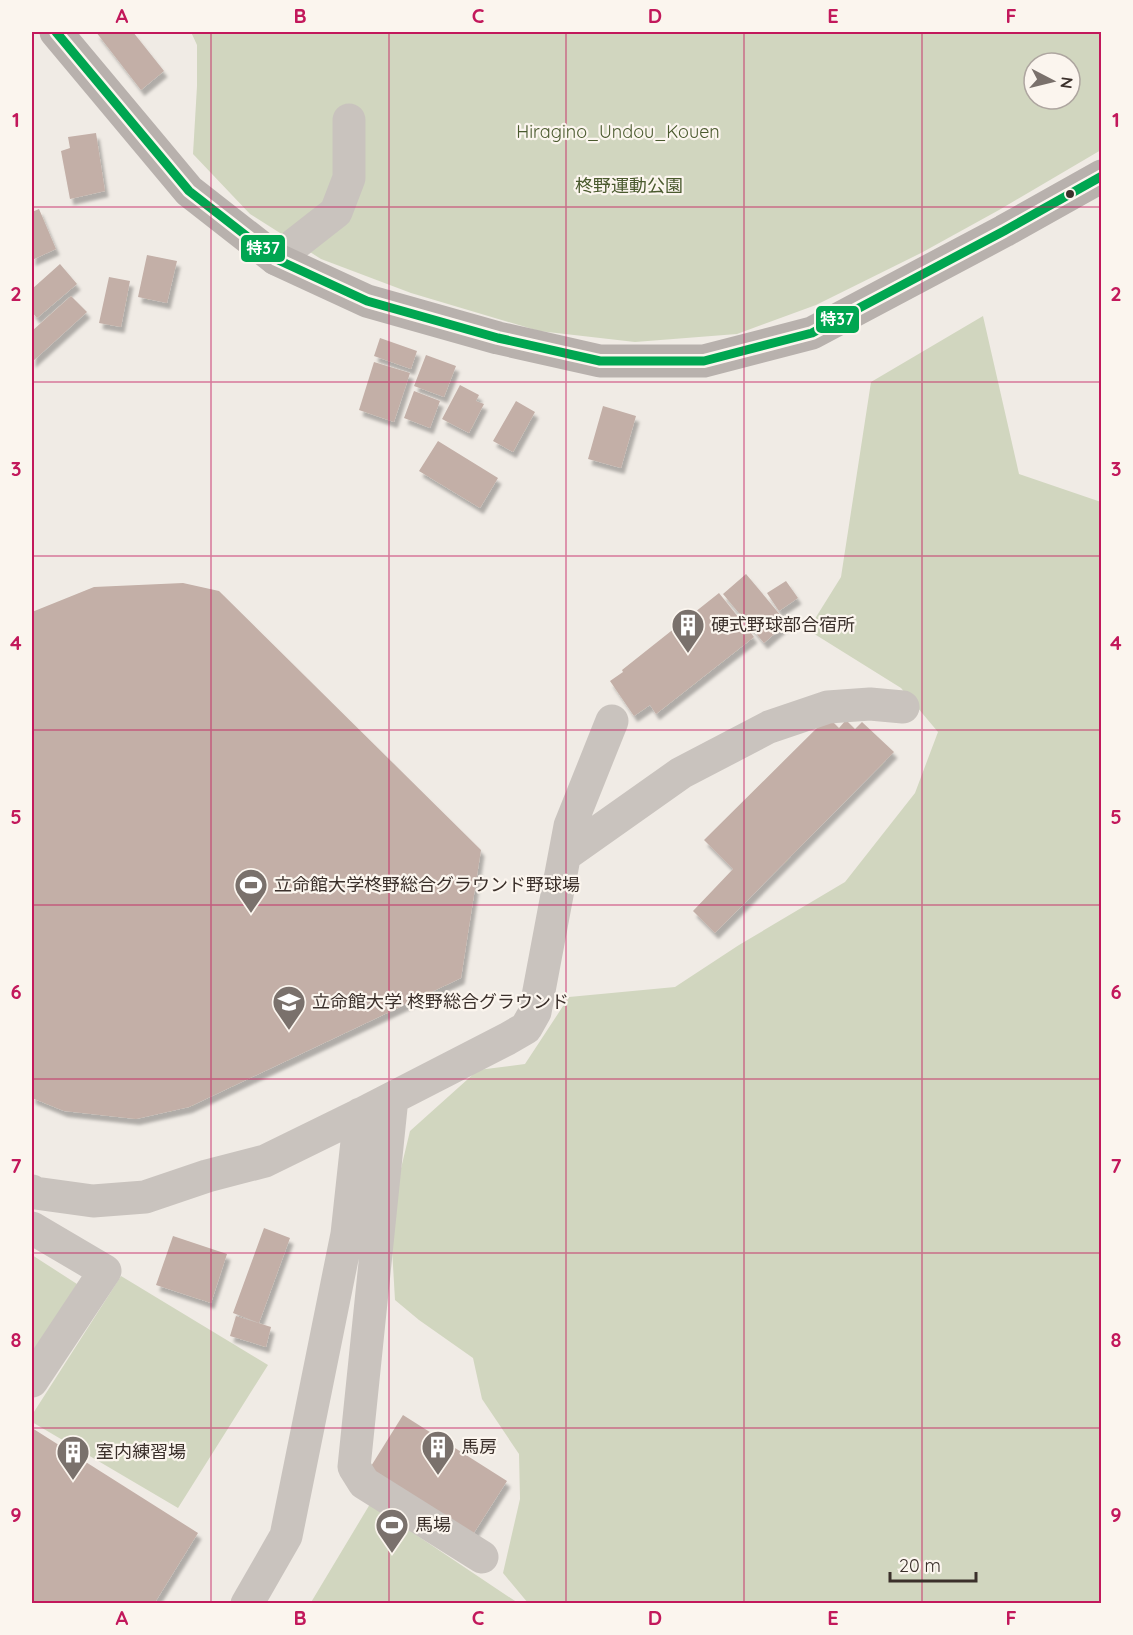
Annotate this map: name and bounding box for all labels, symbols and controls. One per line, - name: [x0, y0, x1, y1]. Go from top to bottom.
- text: A: [116, 3, 129, 28]
- text: B: [293, 3, 307, 28]
- text: C: [472, 3, 485, 28]
- text: D: [648, 3, 662, 28]
- text: E: [827, 3, 839, 28]
- text: F: [1005, 3, 1017, 28]
- north arrow: [1022, 51, 1082, 111]
- text: N: [1056, 76, 1078, 90]
- text: 1: [12, 107, 20, 132]
- text: 1: [1112, 107, 1120, 132]
- park label: Hiragino_Undou_Kouen: [516, 120, 720, 143]
- park label: 柊野運動公園: [575, 174, 683, 197]
- unlabelled marker: [1064, 188, 1076, 200]
- line badge: 特37: [240, 234, 286, 263]
- text: 特37: [246, 238, 280, 258]
- text: 2: [10, 281, 22, 306]
- text: 2: [1110, 281, 1122, 306]
- line badge: 特37: [815, 305, 860, 334]
- text: 特37: [820, 309, 854, 329]
- text: 3: [11, 456, 21, 481]
- text: 3: [1111, 456, 1121, 481]
- building icon: 硬式野球部合宿所: [670, 607, 706, 654]
- place label: 硬式野球部合宿所: [711, 613, 855, 636]
- text: 4: [10, 630, 22, 655]
- text: 4: [1110, 630, 1122, 655]
- text: 5: [10, 804, 22, 829]
- text: 5: [1110, 804, 1122, 829]
- sports icon: 立命館大学柊野総合グラウンド野球場: [233, 867, 269, 914]
- place label: 立命館大学柊野総合グラウンド野球場: [274, 873, 580, 896]
- text: 6: [10, 979, 22, 1004]
- text: 6: [1110, 979, 1122, 1004]
- school or university icon: 立命館大学 柊野総合グラウンド: [271, 984, 307, 1031]
- place label: 立命館大学 柊野総合グラウンド: [312, 990, 569, 1013]
- text: 7: [11, 1153, 22, 1178]
- text: 7: [1111, 1153, 1122, 1178]
- text: 8: [11, 1327, 22, 1352]
- text: 8: [1111, 1327, 1122, 1352]
- building icon: 馬房: [420, 1429, 456, 1476]
- building icon: 室内練習場: [55, 1434, 91, 1481]
- place label: 馬房: [461, 1435, 497, 1458]
- place label: 室内練習場: [96, 1440, 186, 1463]
- text: 9: [10, 1502, 22, 1527]
- text: 9: [1110, 1502, 1122, 1527]
- sports icon: 馬場: [374, 1507, 410, 1554]
- place label: 馬場: [415, 1513, 451, 1536]
- scale bar: [890, 1545, 976, 1583]
- text: 20 m: [899, 1554, 941, 1577]
- text: A: [116, 1605, 129, 1630]
- text: B: [293, 1605, 307, 1630]
- text: C: [472, 1605, 485, 1630]
- text: D: [648, 1605, 662, 1630]
- text: E: [827, 1605, 839, 1630]
- text: F: [1005, 1605, 1017, 1630]

